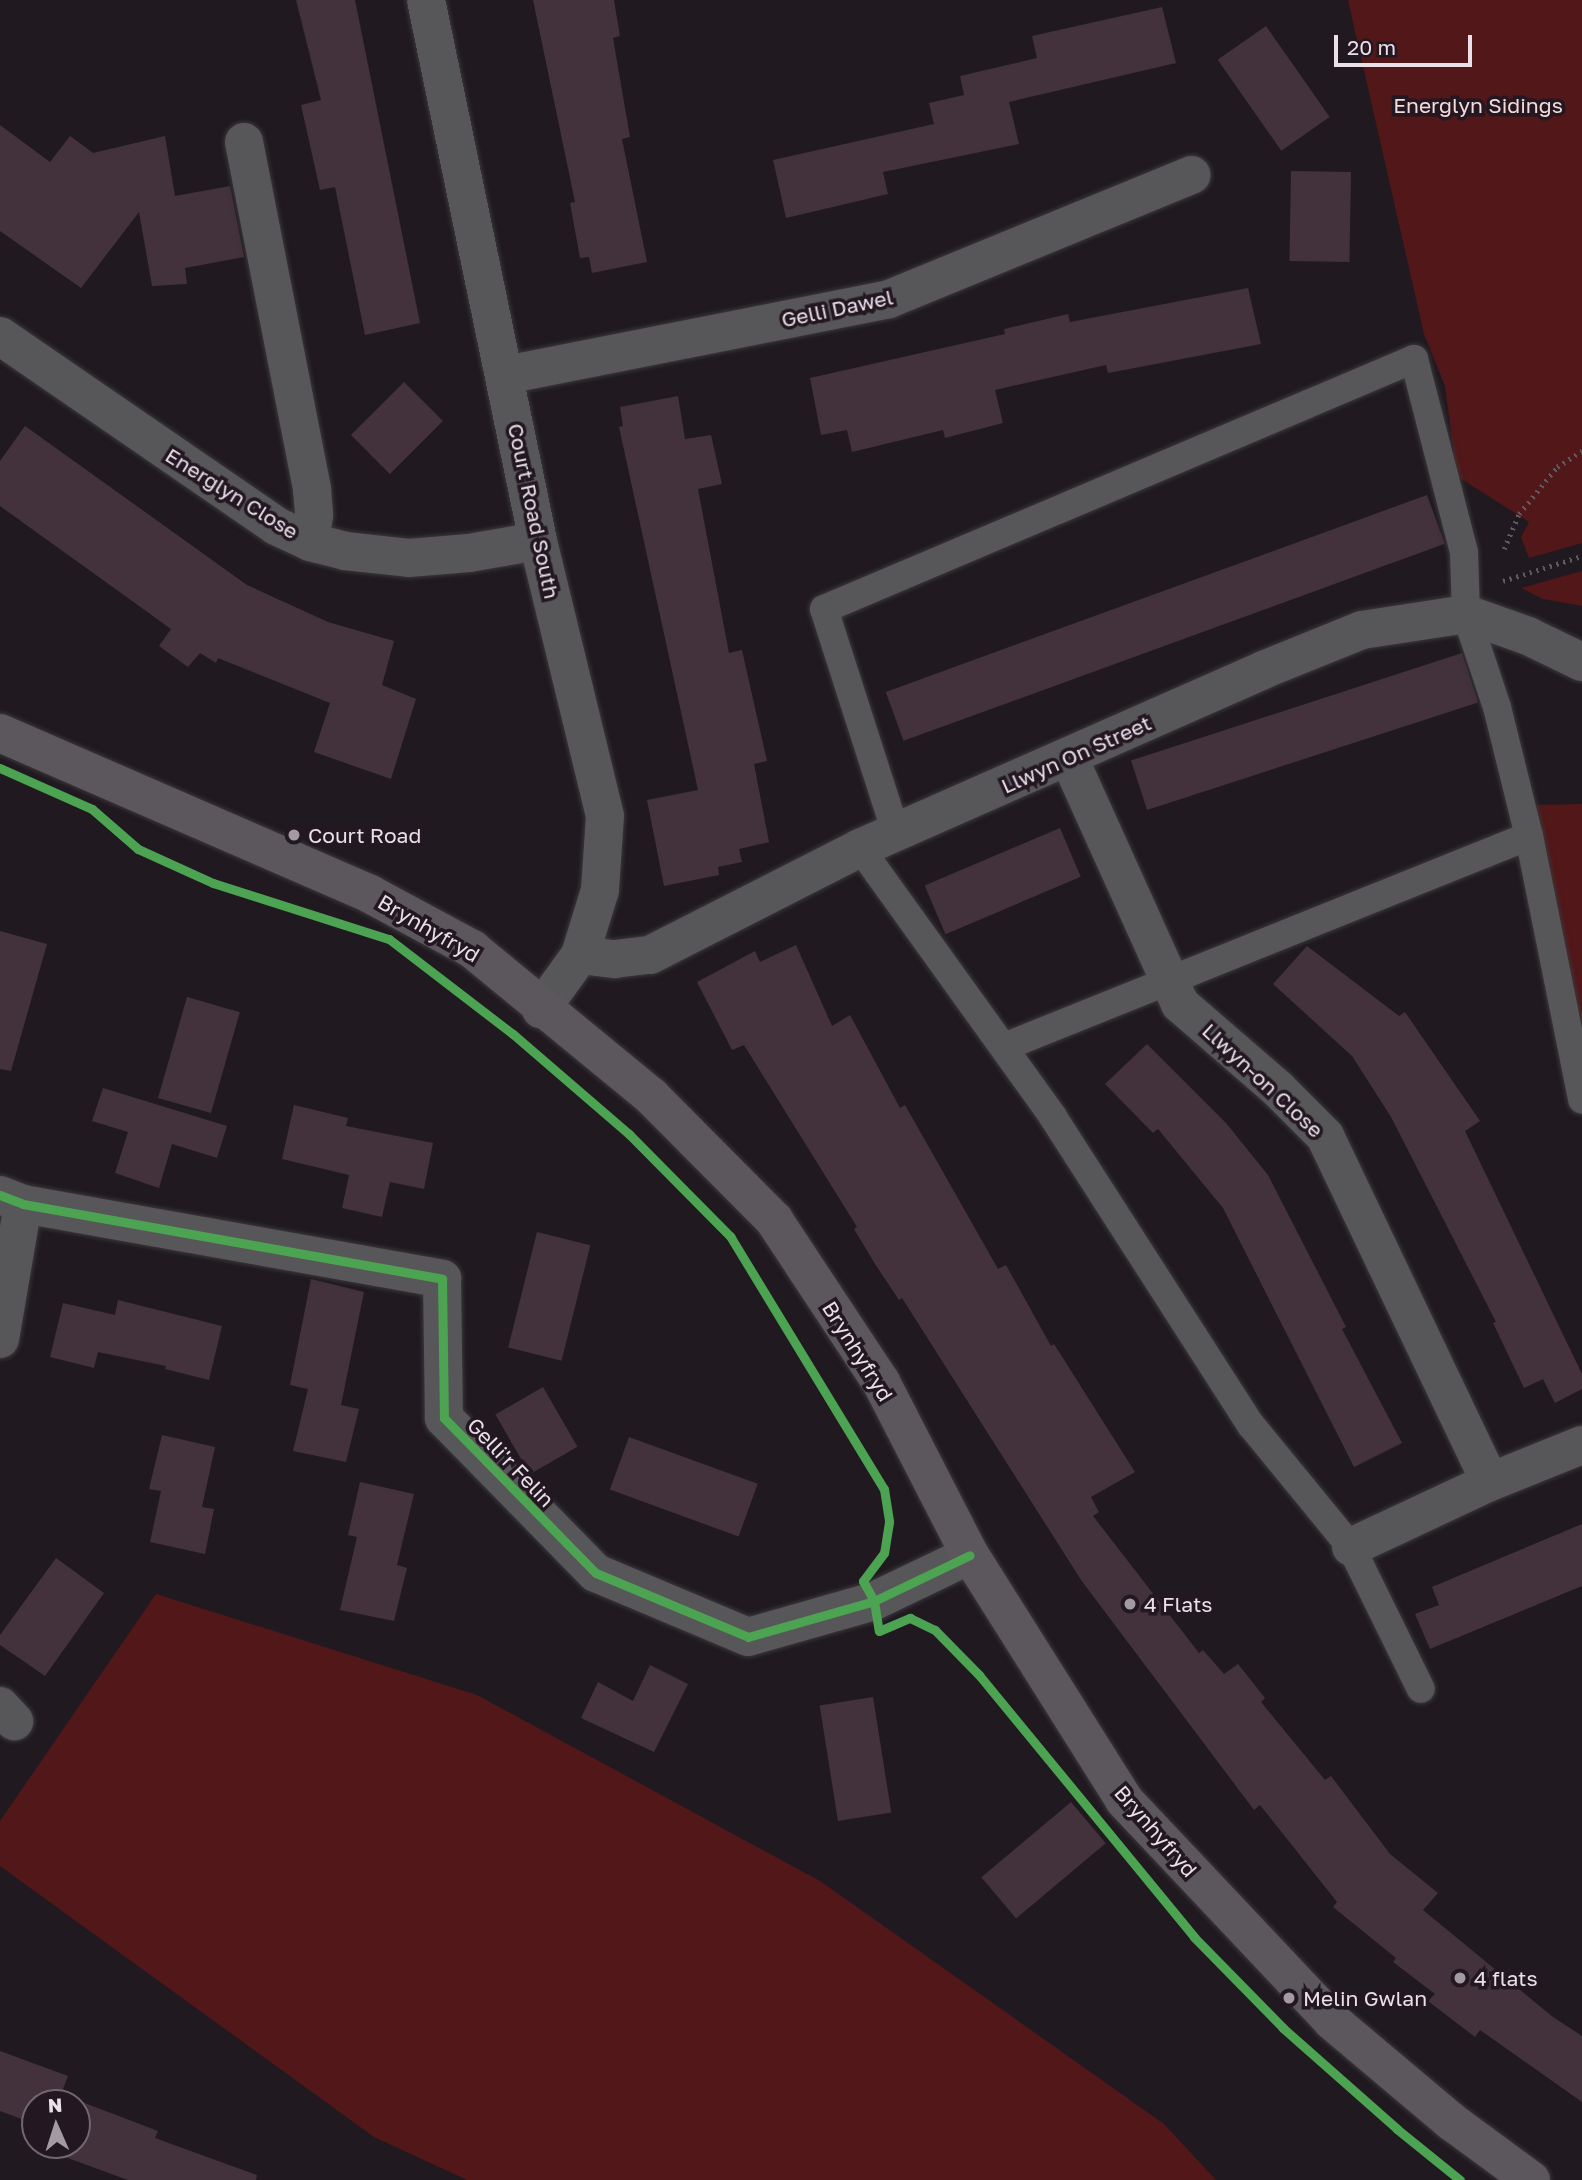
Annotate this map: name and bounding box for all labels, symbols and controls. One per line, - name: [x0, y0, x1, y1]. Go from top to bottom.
- scale bar: [1337, 21, 1475, 65]
- text: 20 m: [1347, 34, 1396, 60]
- park label: Energlyn Sidings: [1393, 92, 1563, 118]
- street label: Gelli Dawel: [779, 284, 895, 332]
- street label: Court Road South: [503, 421, 565, 601]
- street label: Energlyn Close: [161, 442, 303, 544]
- street label: Llwyn On Street: [997, 710, 1155, 798]
- place label: Court Road: [308, 822, 421, 848]
- marker: Court Road: [286, 827, 302, 843]
- street label: Brynhyfryd: [374, 889, 484, 967]
- street label: Llwyn-on Close: [1197, 1018, 1329, 1142]
- street label: Brynhyfryd: [817, 1296, 899, 1406]
- street label: Gelli'r Felin: [462, 1412, 560, 1512]
- place label: 4 Flats: [1144, 1591, 1212, 1617]
- marker: 4 Flats: [1122, 1596, 1138, 1612]
- street label: Brynhyfryd: [1109, 1780, 1203, 1882]
- place label: 4 flats: [1474, 1965, 1538, 1991]
- marker: 4 flats: [1452, 1970, 1468, 1986]
- place label: Melin Gwlan: [1303, 1985, 1427, 2011]
- marker: Melin Gwlan: [1281, 1990, 1297, 2006]
- north arrow: [21, 2089, 91, 2159]
- text: N: [47, 2093, 63, 2116]

